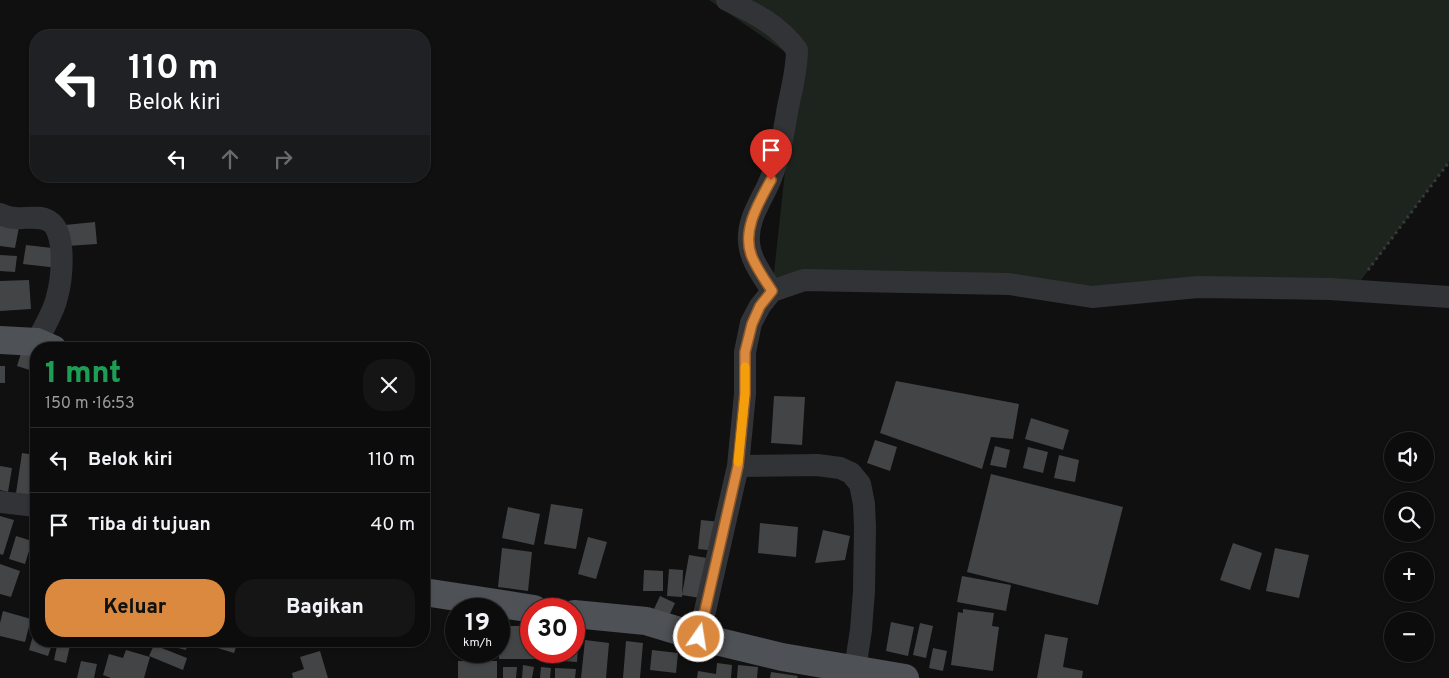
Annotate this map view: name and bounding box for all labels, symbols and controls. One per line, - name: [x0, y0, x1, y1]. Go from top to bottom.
- text: 110 m: [128, 47, 218, 91]
- icon: left: [45, 50, 110, 115]
- text: Belok kiri: [128, 90, 221, 117]
- pin: [750, 129, 792, 180]
- icon: arrive: [757, 136, 785, 164]
- icon: left: [163, 145, 191, 173]
- icon: ahead: [216, 145, 244, 173]
- icon: right: [269, 145, 297, 173]
- text: 1 mnt: [45, 356, 121, 393]
- button: close: [363, 359, 415, 411]
- text: 150 m · 16:53: [45, 394, 135, 414]
- map controls: [1384, 432, 1434, 662]
- button: sound: [1384, 432, 1434, 482]
- icon: left: [45, 446, 73, 474]
- text: Belok kiri: [88, 448, 173, 472]
- text: 110 m: [368, 448, 415, 472]
- button: search: [1384, 492, 1434, 542]
- icon: arrive: [45, 511, 73, 539]
- text: Tiba di tujuan: [88, 513, 211, 537]
- text: 40 m: [370, 513, 415, 537]
- button: +: [1384, 552, 1434, 602]
- button: Keluar: [45, 579, 225, 637]
- button: Bagikan: [235, 579, 415, 637]
- speed limit sign: 30: [520, 598, 585, 663]
- text: 19: [465, 608, 490, 640]
- position arrow: [672, 610, 724, 662]
- button: −: [1384, 612, 1434, 662]
- text: km/h: [463, 635, 492, 651]

